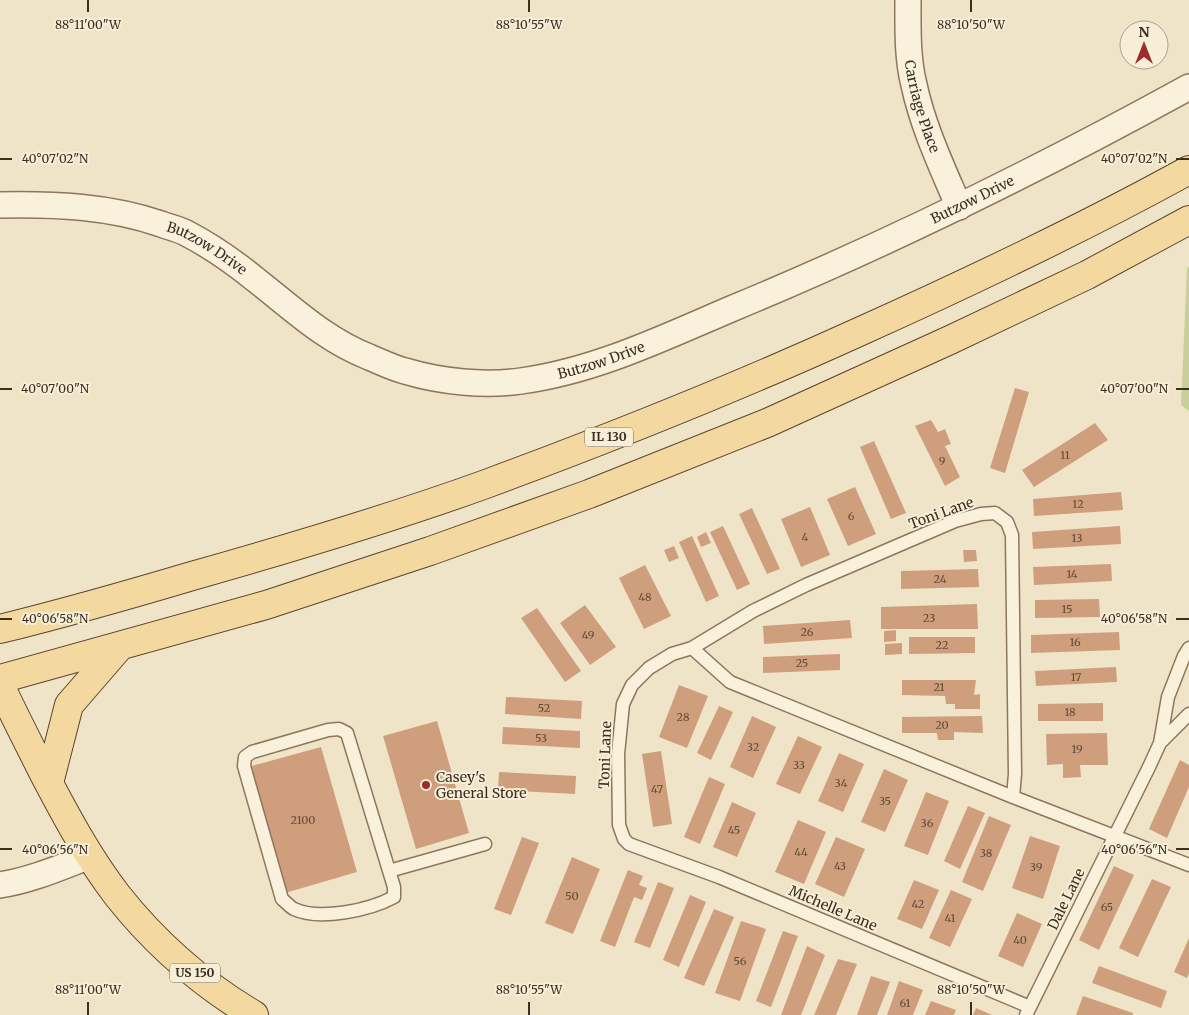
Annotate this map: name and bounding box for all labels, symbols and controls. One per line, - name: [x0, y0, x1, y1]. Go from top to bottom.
- text: 88°11'00"W: [55, 17, 122, 32]
- text: 88°10'55"W: [496, 17, 563, 32]
- text: 88°10'50"W: [937, 17, 1006, 32]
- north arrow: [1119, 20, 1169, 70]
- text: N: [1138, 23, 1150, 41]
- street label: Carriage Place: [901, 59, 944, 155]
- text: 40°07'02"N: [22, 151, 89, 166]
- text: 40°07'02"N: [1101, 151, 1168, 166]
- street label: Butzow Drive: [928, 172, 1017, 228]
- street label: Butzow Drive: [165, 218, 251, 279]
- street label: Butzow Drive: [556, 338, 647, 383]
- text: 40°07'00"N: [21, 381, 90, 396]
- text: 40°07'00"N: [1100, 381, 1169, 396]
- road number: IL 130: [585, 428, 633, 447]
- house number: 11: [1060, 448, 1070, 462]
- house number: 9: [939, 454, 946, 468]
- street label: Toni Lane: [906, 493, 976, 533]
- house number: 12: [1072, 497, 1084, 511]
- house number: 6: [848, 509, 855, 523]
- house number: 4: [802, 530, 809, 544]
- house number: 13: [1072, 531, 1082, 545]
- house number: 14: [1066, 567, 1078, 581]
- house number: 24: [934, 572, 947, 586]
- house number: 48: [638, 590, 652, 604]
- house number: 15: [1061, 602, 1073, 616]
- text: 40°06'58"N: [22, 611, 89, 626]
- house number: 23: [923, 611, 935, 625]
- text: 40°06'58"N: [1101, 611, 1168, 626]
- house number: 26: [801, 625, 814, 639]
- house number: 49: [582, 628, 595, 642]
- house number: 16: [1069, 635, 1081, 649]
- house number: 22: [936, 638, 948, 652]
- house number: 25: [796, 656, 808, 670]
- house number: 17: [1071, 670, 1081, 684]
- house number: 21: [933, 680, 945, 694]
- house number: 52: [538, 701, 550, 715]
- house number: 18: [1064, 705, 1076, 719]
- house number: 28: [677, 710, 690, 724]
- house number: 20: [935, 718, 949, 732]
- street label: Toni Lane: [595, 721, 615, 789]
- house number: 53: [535, 731, 547, 745]
- house number: 32: [747, 740, 759, 754]
- house number: 19: [1071, 742, 1083, 756]
- house number: 33: [793, 758, 805, 772]
- place label: Casey's General Store: [436, 768, 527, 802]
- house number: 34: [835, 776, 848, 790]
- marker: Casey's General Store: [420, 779, 432, 791]
- house number: 47: [651, 782, 663, 796]
- house number: 35: [879, 794, 891, 808]
- house number: 2100: [291, 813, 315, 827]
- house number: 36: [921, 816, 934, 830]
- house number: 45: [728, 823, 740, 837]
- text: 40°06'56"N: [22, 842, 89, 857]
- text: 40°06'56"N: [1101, 842, 1168, 857]
- house number: 44: [794, 845, 808, 859]
- house number: 38: [980, 846, 993, 860]
- house number: 43: [834, 859, 846, 873]
- house number: 39: [1030, 860, 1043, 874]
- street label: Dale Lane: [1043, 865, 1089, 933]
- street label: Michelle Lane: [786, 881, 880, 935]
- house number: 50: [565, 889, 579, 903]
- house number: 42: [912, 897, 924, 911]
- house number: 65: [1101, 900, 1113, 914]
- house number: 41: [945, 911, 955, 925]
- house number: 40: [1013, 933, 1027, 947]
- house number: 56: [734, 954, 747, 968]
- road number: US 150: [170, 964, 220, 982]
- text: 88°11'00"W: [55, 982, 122, 997]
- text: 88°10'55"W: [496, 982, 563, 997]
- text: 88°10'50"W: [937, 982, 1006, 997]
- house number: 61: [900, 996, 910, 1010]

